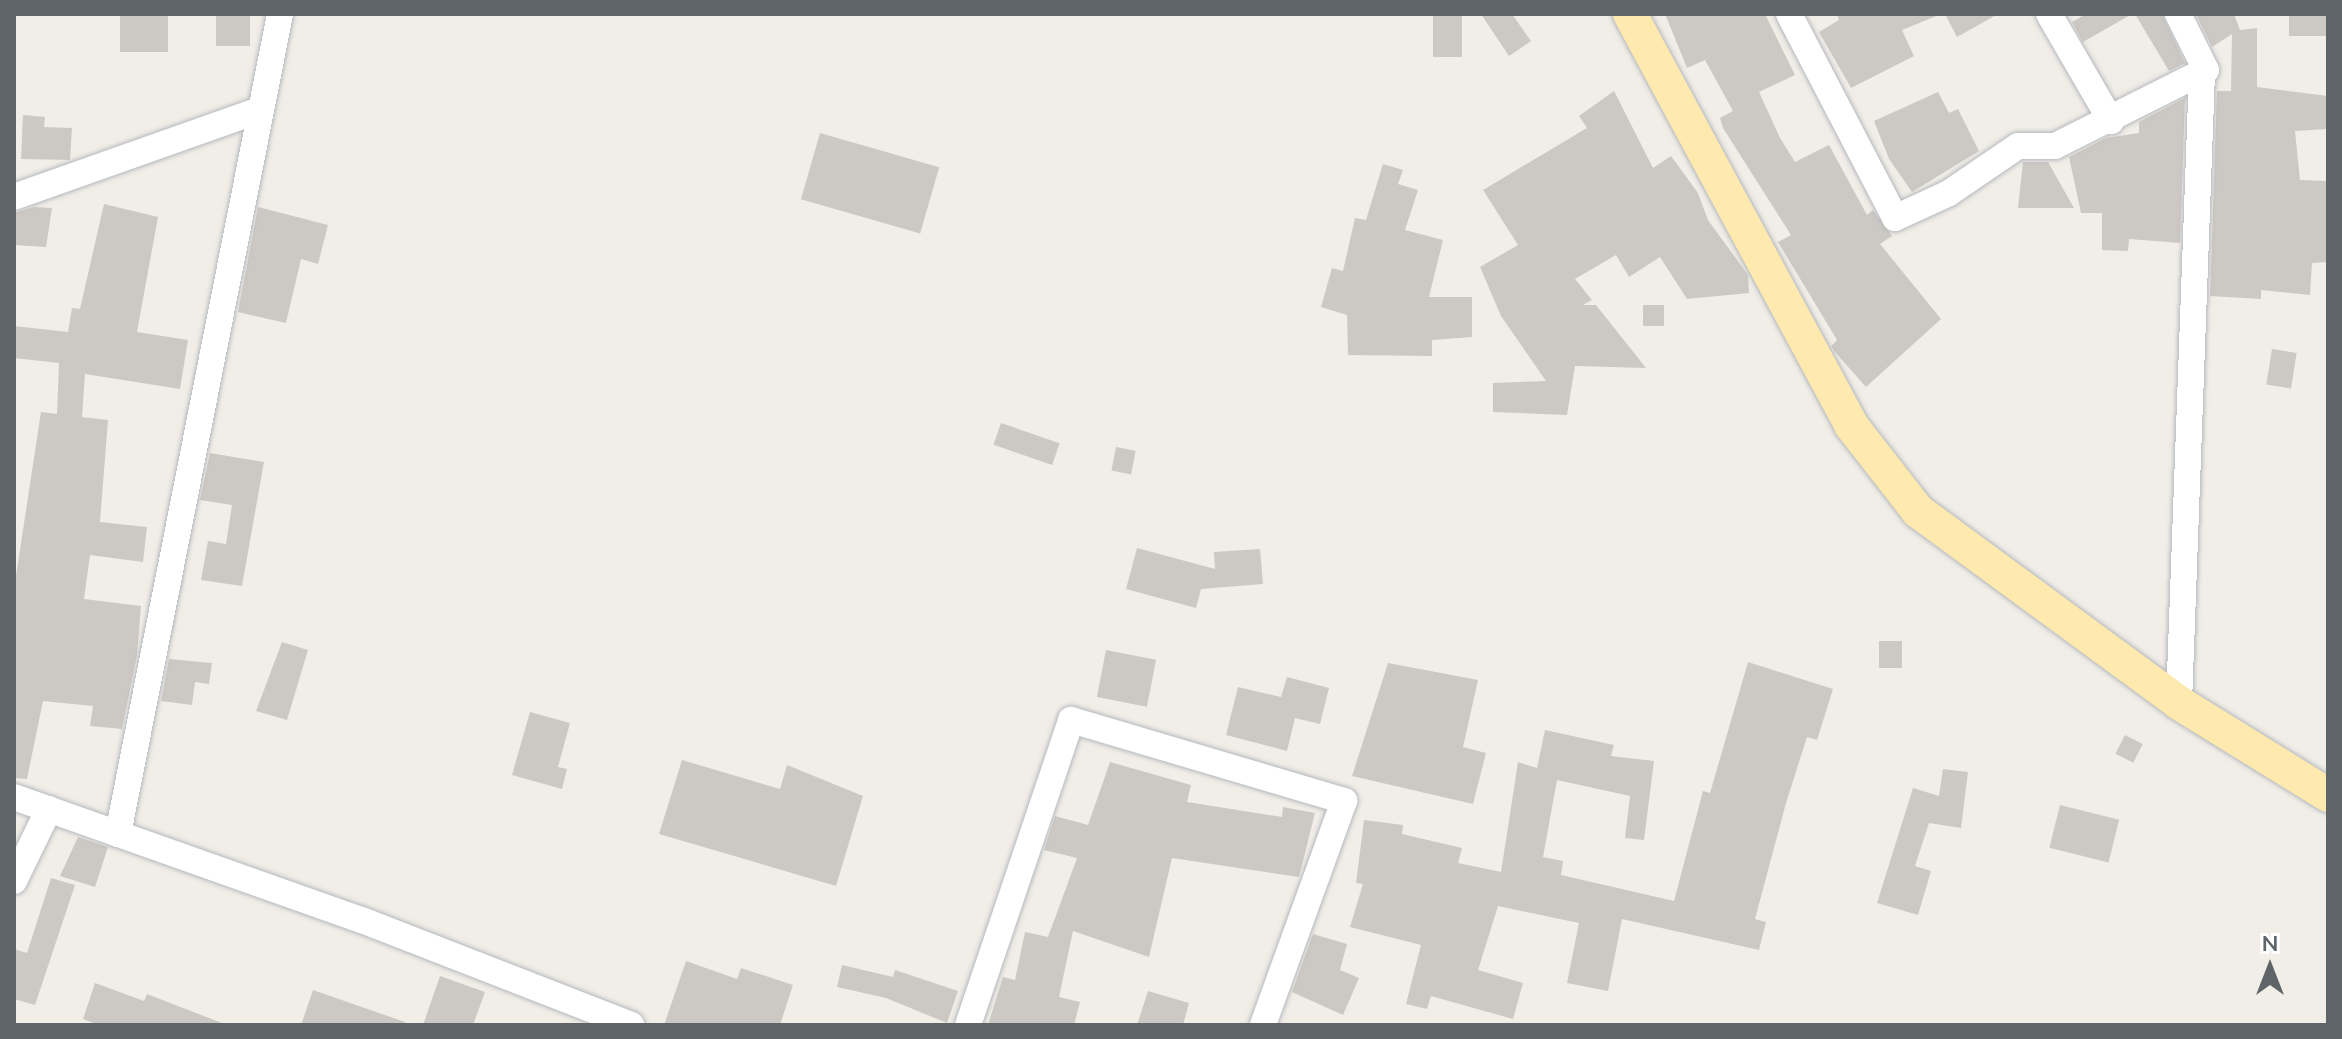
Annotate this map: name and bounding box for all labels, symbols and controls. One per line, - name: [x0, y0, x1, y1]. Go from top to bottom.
- north arrow: [2230, 927, 2310, 1007]
- text: N: [2262, 929, 2278, 957]

